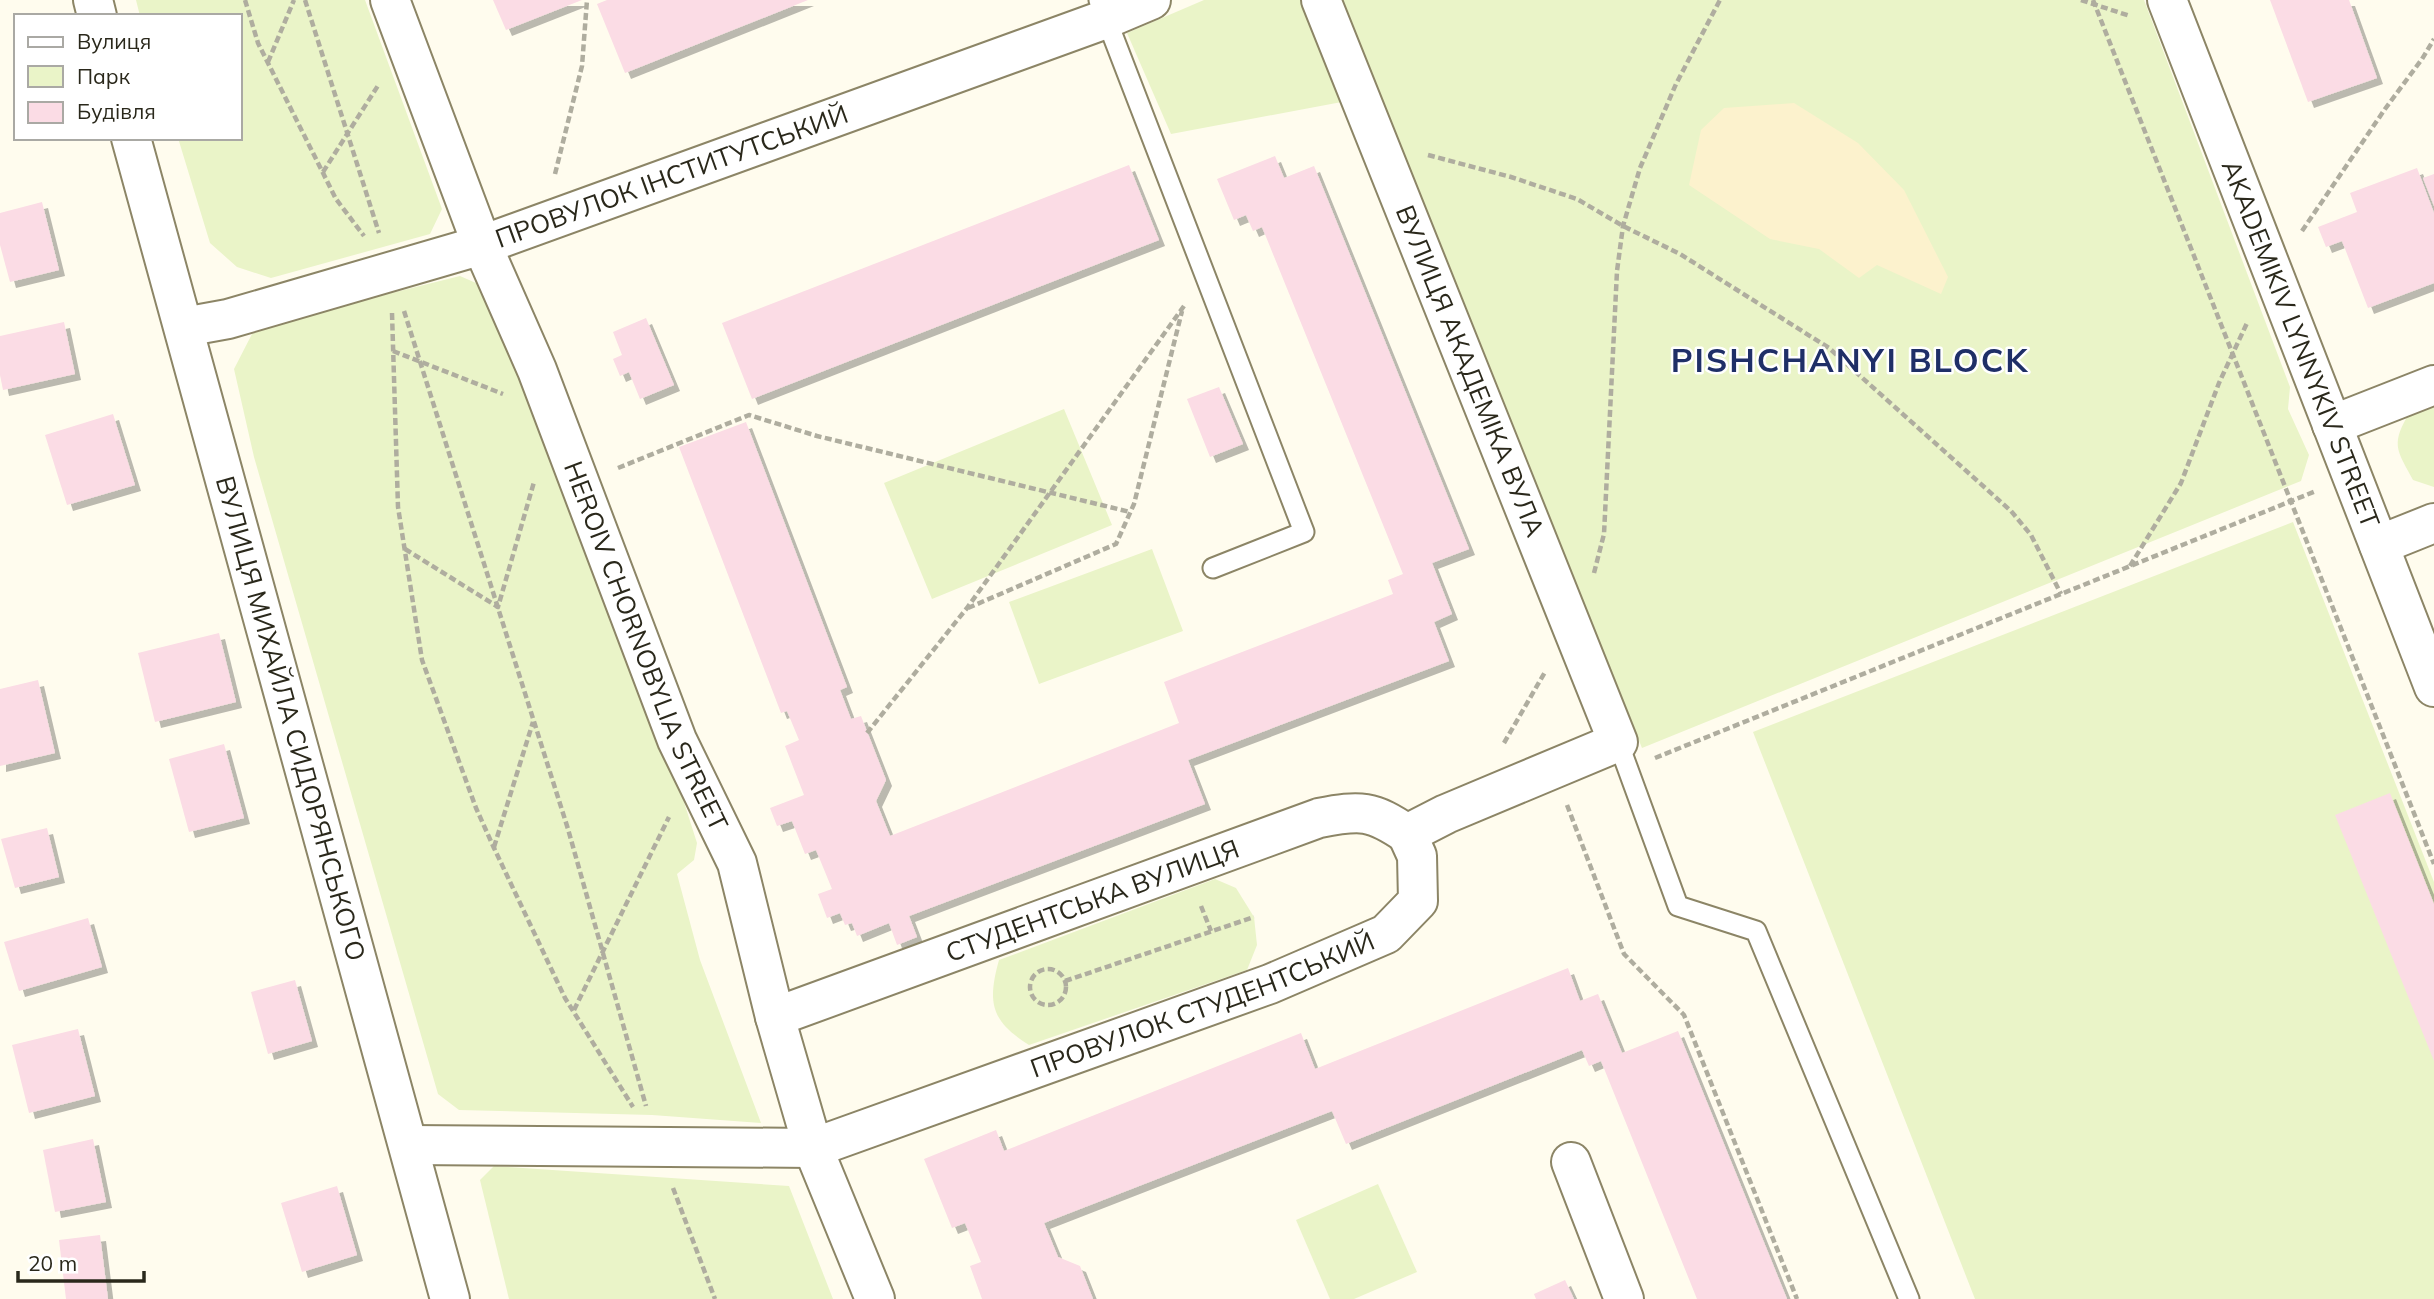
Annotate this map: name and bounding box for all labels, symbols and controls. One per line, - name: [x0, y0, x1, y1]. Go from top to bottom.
- legend: [14, 14, 242, 140]
- text: Вулиця: [77, 28, 151, 54]
- text: Парк: [77, 63, 131, 89]
- street label: ПРОВУЛОК ІНСТИТУТСЬКИЙ: [491, 97, 852, 255]
- text: Будівля: [77, 98, 156, 124]
- street label: AKADEMIKIV LYNNYKIV STREET: [2215, 155, 2388, 533]
- street label: ВУЛИЦЯ АКАДЕМІКА ВУЛА: [1389, 200, 1552, 541]
- district label: PISHCHANYI BLOCK: [1671, 339, 2029, 380]
- street label: HEROIV CHORNOBYLIA STREET: [557, 456, 736, 836]
- street label: ВУЛИЦЯ МИХАЙЛА СИДОРЯНСЬКОГО: [209, 472, 373, 964]
- street label: СТУДЕНТСЬКА ВУЛИЦЯ: [941, 832, 1243, 969]
- street label: ПРОВУЛОК СТУДЕНТСЬКИЙ: [1026, 924, 1379, 1085]
- scale bar: [18, 1240, 144, 1284]
- text: 20 m: [28, 1250, 77, 1276]

